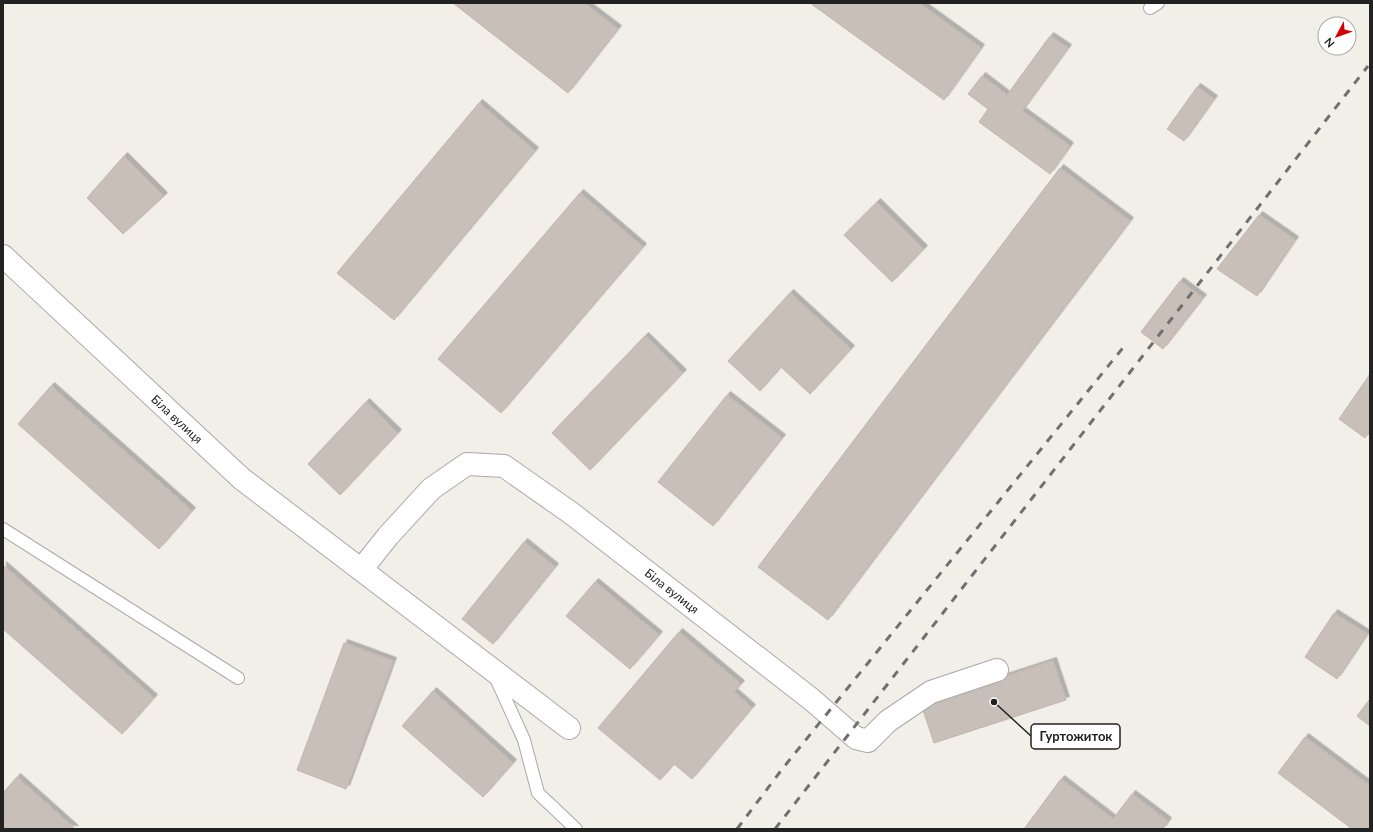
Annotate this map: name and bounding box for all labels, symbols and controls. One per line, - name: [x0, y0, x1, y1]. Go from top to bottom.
- north arrow: [1317, 16, 1357, 56]
- text: N: [1321, 35, 1337, 50]
- street label: Біла вулиця: [148, 391, 206, 447]
- street label: Біла вулиця: [642, 565, 702, 617]
- callout: Гуртожиток: [1031, 724, 1120, 749]
- text: Гуртожиток: [1040, 728, 1112, 744]

